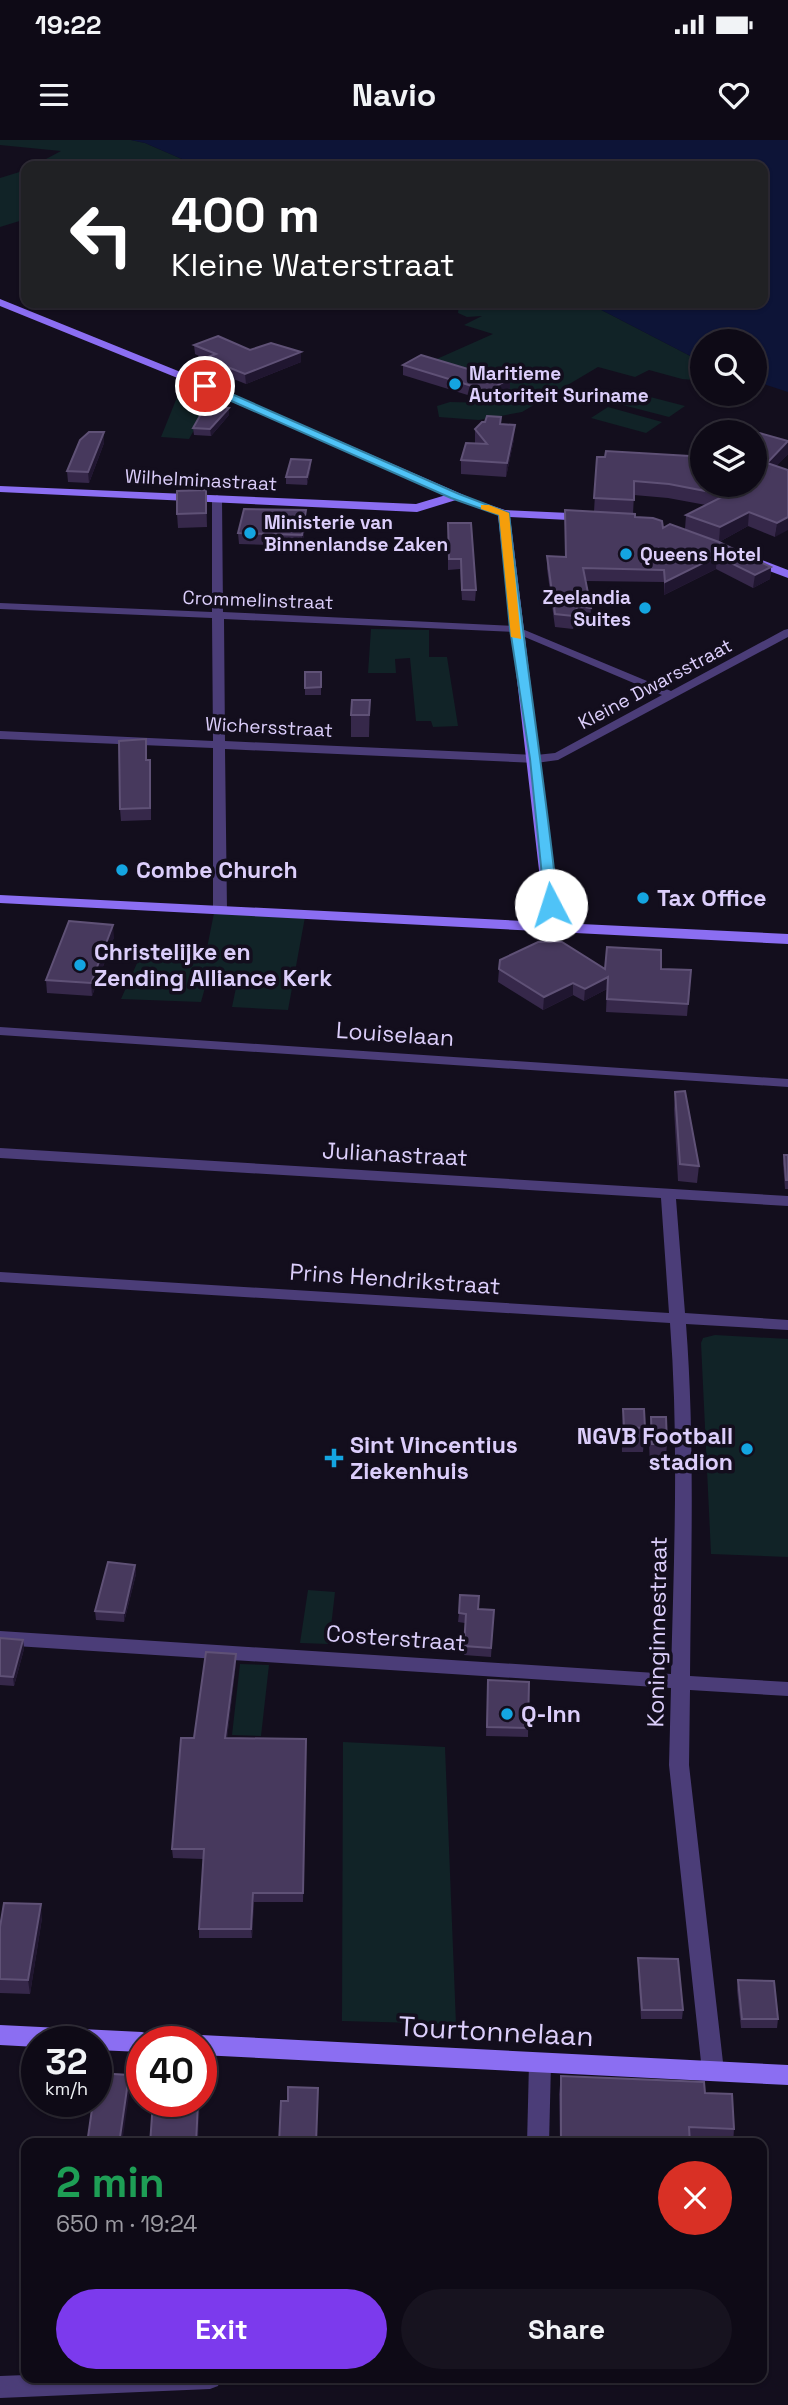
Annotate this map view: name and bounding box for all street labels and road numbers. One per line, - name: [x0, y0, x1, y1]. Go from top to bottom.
- street label: Wilhelminastraat: [124, 464, 278, 496]
- street label: Crommelinstraat: [182, 585, 334, 615]
- street label: Kleine Dwarsstraat: [574, 633, 736, 735]
- street label: Wichersstraat: [204, 711, 334, 743]
- street label: Louiselaan: [335, 1015, 455, 1053]
- street label: Julianastraat: [321, 1135, 469, 1173]
- street label: Prins Hendrikstraat: [289, 1257, 501, 1301]
- street label: Koninginnestraat: [640, 1536, 674, 1728]
- street label: Costerstraat: [325, 1618, 467, 1658]
- street label: Tourtonnelaan: [397, 2008, 595, 2054]

